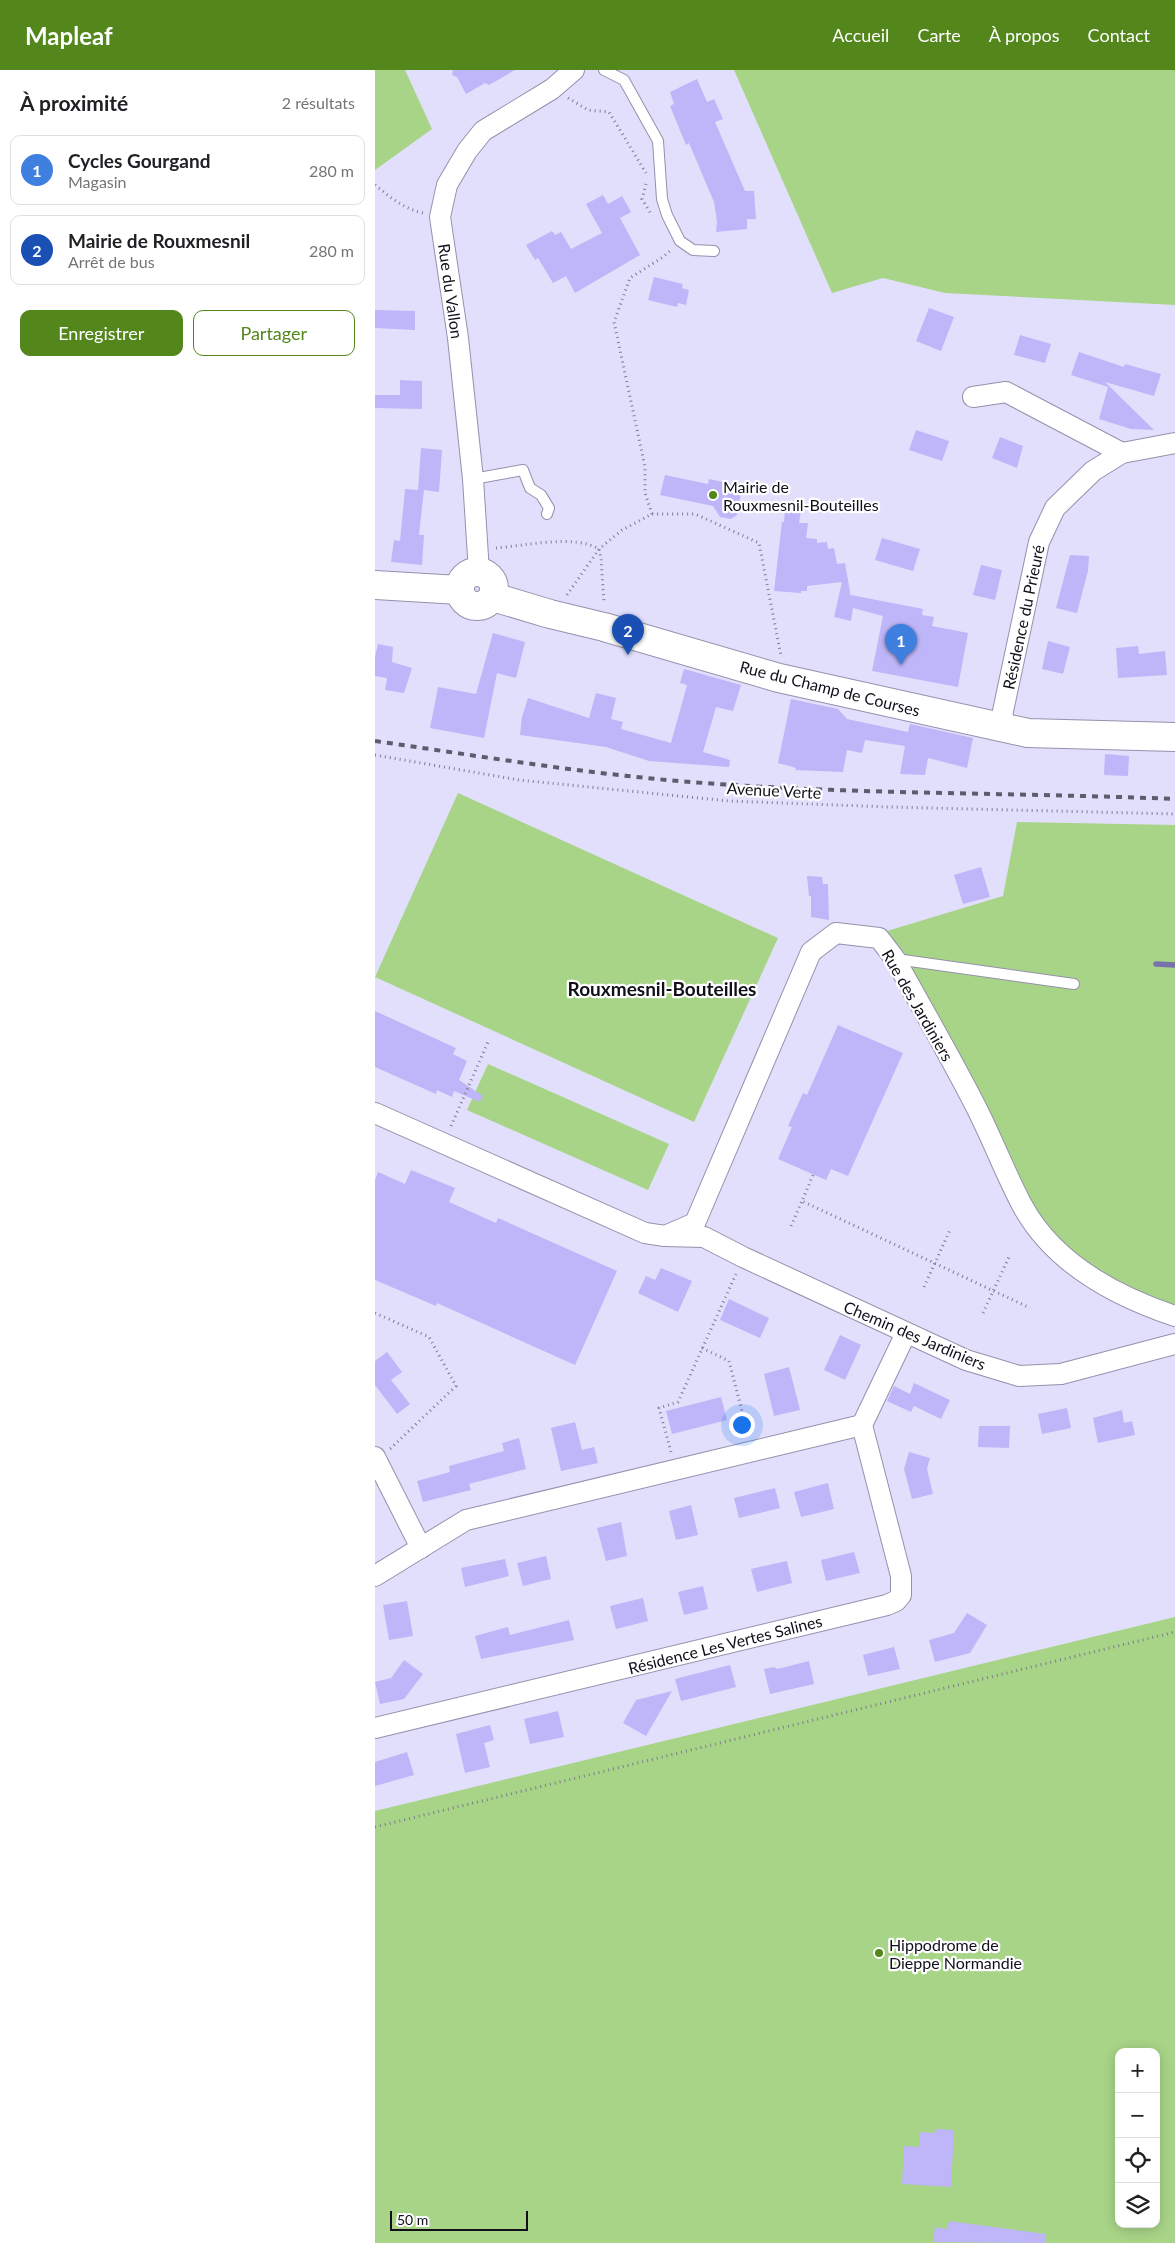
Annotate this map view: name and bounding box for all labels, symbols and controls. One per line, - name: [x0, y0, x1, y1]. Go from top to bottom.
- text: Mapleaf: [25, 21, 113, 50]
- text: Accueil: [832, 24, 889, 46]
- text: Carte: [917, 24, 961, 46]
- text: À propos: [989, 24, 1060, 46]
- text: Contact: [1088, 24, 1150, 46]
- text: À proximité: [20, 90, 128, 115]
- text: 2 résultats: [282, 93, 355, 112]
- text: Cycles Gourgand: [68, 149, 210, 172]
- text: 1: [32, 161, 42, 180]
- text: 280 m: [309, 161, 354, 180]
- text: Magasin: [68, 172, 127, 191]
- text: Mairie de Rouxmesnil: [68, 229, 250, 252]
- text: 2: [32, 241, 42, 260]
- text: 280 m: [309, 241, 354, 260]
- street label: Rue du Vallon: [435, 242, 467, 340]
- text: Arrêt de bus: [68, 252, 155, 271]
- button: Enregistrer: [20, 310, 183, 356]
- button: Partager: [193, 310, 355, 356]
- place label: Mairie de Rouxmesnil-Bouteilles: [723, 477, 879, 514]
- marker: Mairie de Rouxmesnil-Bouteilles: [707, 489, 719, 501]
- street label: Résidence du Prieuré: [998, 543, 1048, 691]
- pin: 2: [612, 614, 644, 655]
- pin: 1: [885, 624, 917, 665]
- street label: Rue du Champ de Courses: [738, 656, 922, 720]
- street label: Avenue Verte: [726, 778, 822, 802]
- street label: Rue des Jardiniers: [878, 946, 958, 1064]
- district label: Rouxmesnil-Bouteilles: [568, 977, 756, 1000]
- street label: Chemin des Jardiniers: [841, 1296, 989, 1374]
- your location: [729, 1412, 755, 1438]
- street label: Résidence Les Vertes Salines: [626, 1611, 824, 1677]
- place label: Hippodrome de Dieppe Normandie: [889, 1935, 1022, 1972]
- marker: Hippodrome de Dieppe Normandie: [873, 1947, 885, 1959]
- map controls: [1115, 2048, 1160, 2228]
- button: +: [1115, 2048, 1160, 2093]
- button: −: [1115, 2093, 1160, 2138]
- button: locate: [1115, 2138, 1160, 2183]
- button: layers: [1115, 2183, 1160, 2228]
- scale bar: [390, 2208, 527, 2231]
- text: 50 m: [397, 2211, 428, 2228]

